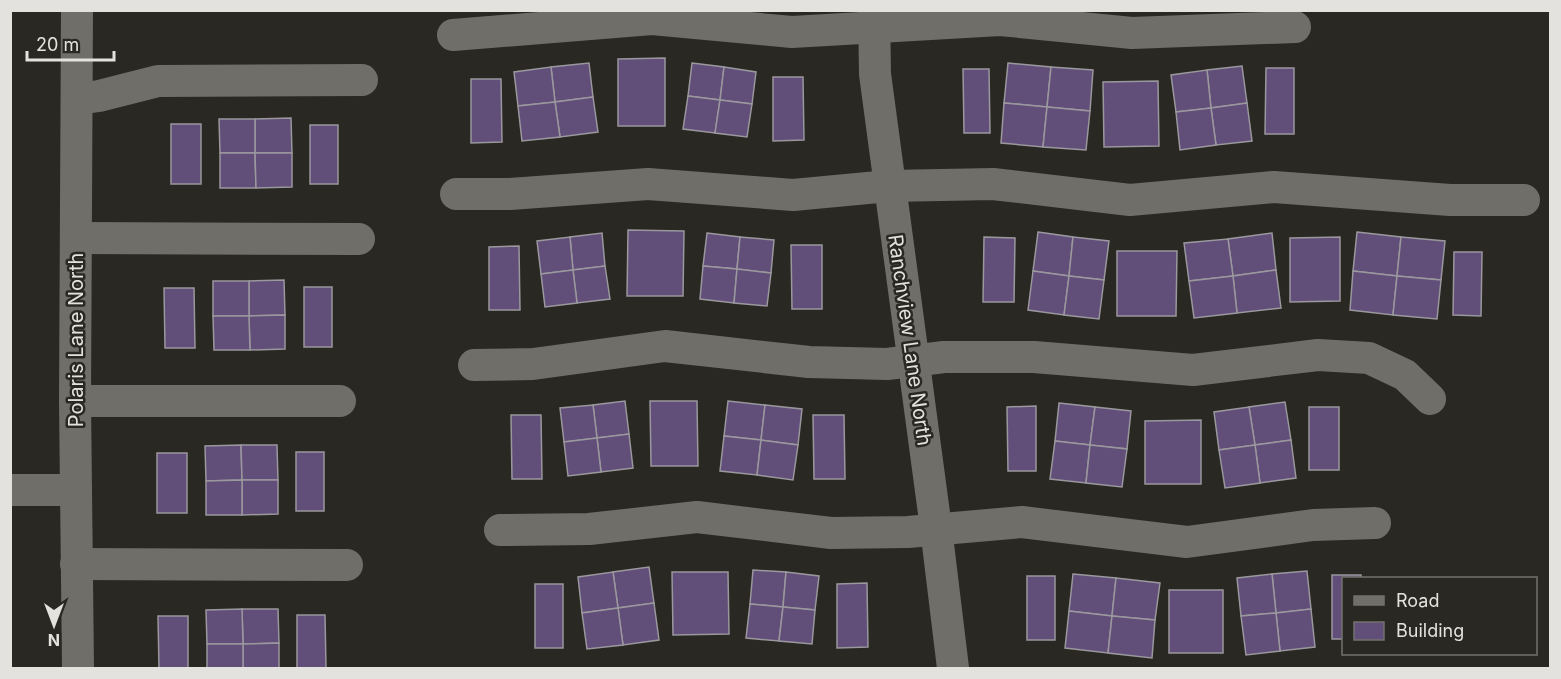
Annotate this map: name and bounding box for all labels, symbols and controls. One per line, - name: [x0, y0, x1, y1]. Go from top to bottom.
- scale bar: [27, 24, 114, 62]
- text: 20 m: [36, 34, 79, 55]
- street label: Ranchview Lane North: [883, 233, 937, 447]
- street label: Polaris Lane North: [64, 253, 88, 427]
- legend: [1342, 577, 1537, 655]
- text: Road: [1396, 590, 1439, 611]
- north arrow: [24, 595, 84, 655]
- text: Building: [1396, 620, 1464, 641]
- text: N: [48, 630, 60, 650]

